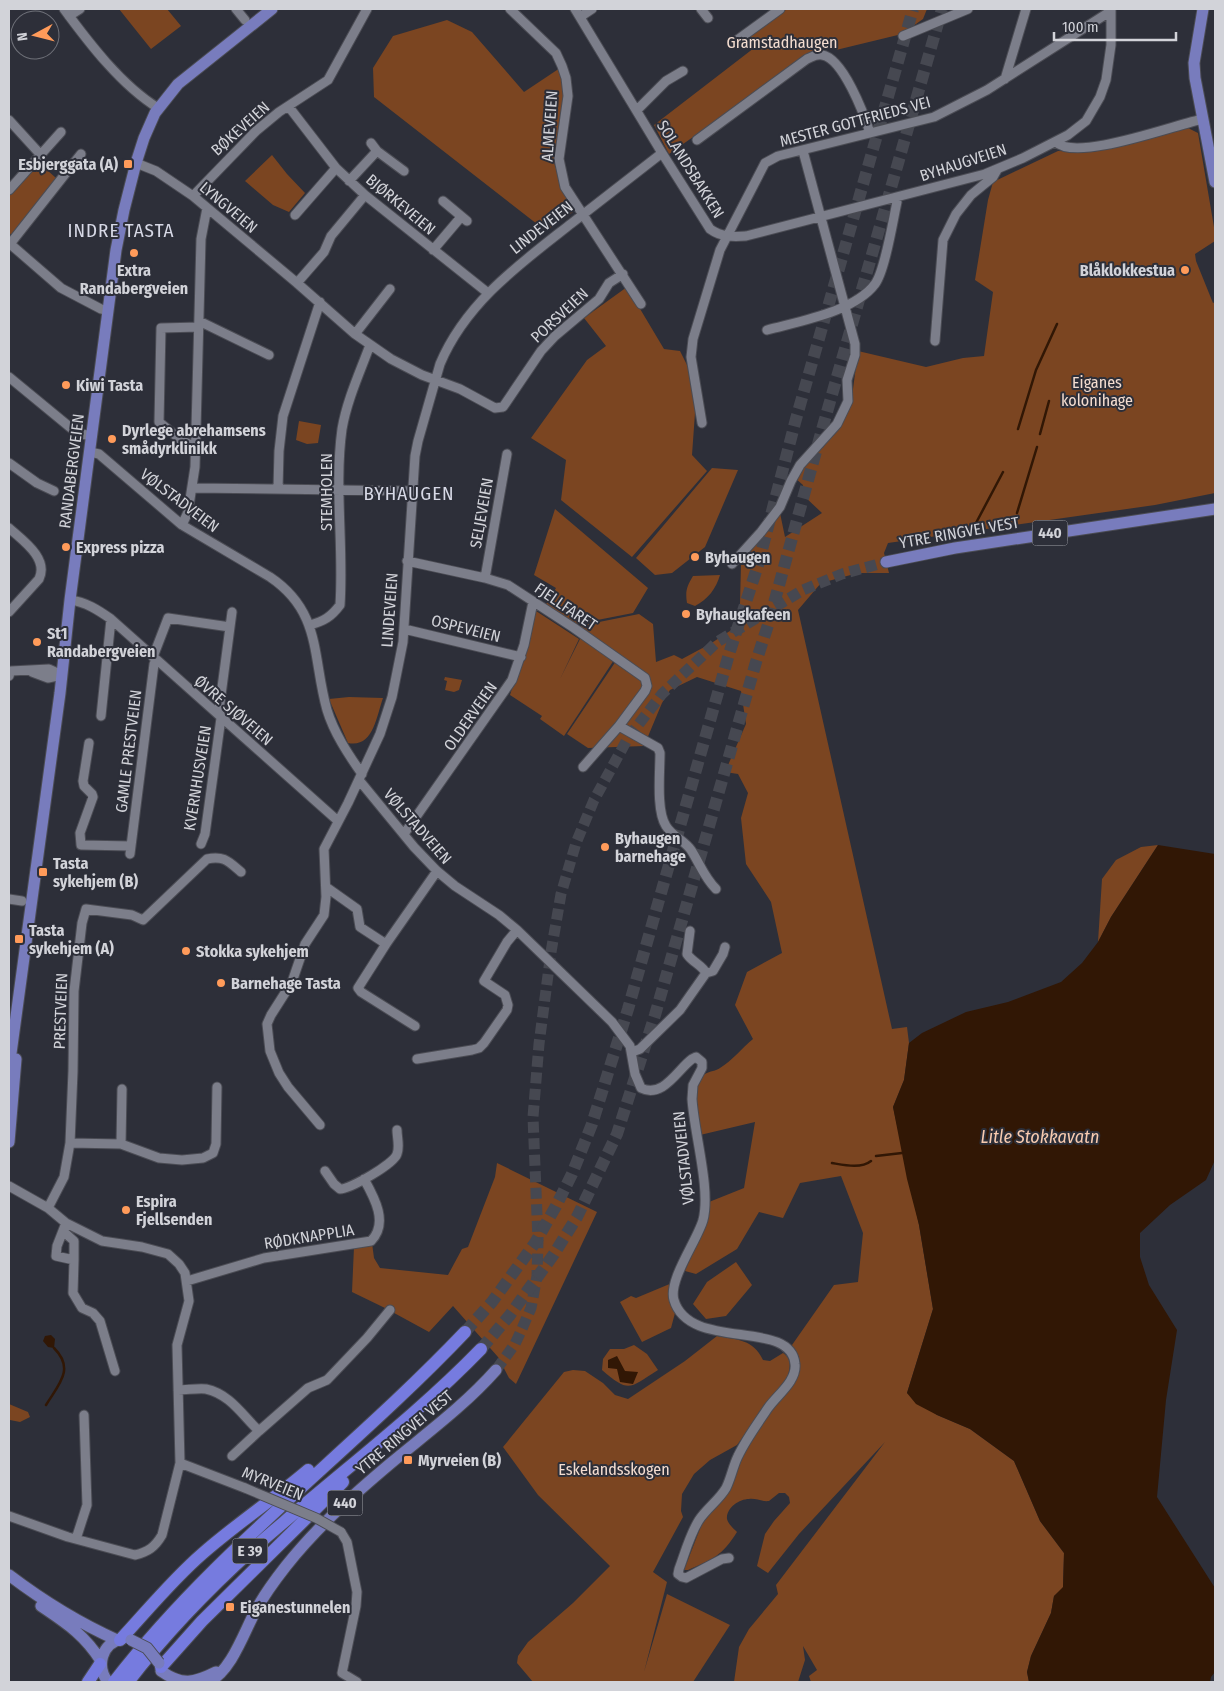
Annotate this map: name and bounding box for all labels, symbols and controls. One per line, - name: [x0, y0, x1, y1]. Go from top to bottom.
- north arrow: [10, 10, 60, 60]
- scale bar: [1054, 10, 1176, 42]
- text: 100 m: [1062, 18, 1099, 36]
- text: N: [14, 31, 32, 42]
- park label: Gramstadhaugen: [726, 33, 838, 52]
- street label: ALMEVEIEN: [538, 90, 561, 162]
- street label: MESTER GOTTFRIEDS VEI: [778, 92, 933, 151]
- street label: BØKEVEIEN: [207, 97, 273, 159]
- street label: SOLANDSBAKKEN: [653, 117, 728, 222]
- street label: BYHAUGVEIEN: [917, 140, 1009, 185]
- place label: Esbjerggata (A): [18, 155, 118, 174]
- marker: Esbjerggata (A): [122, 158, 134, 170]
- street label: BJØRKEVEIEN: [362, 170, 439, 239]
- street label: LYNGVEIEN: [196, 178, 261, 237]
- street label: LINDEVEIEN: [506, 197, 577, 258]
- district label: INDRE TASTA: [68, 219, 174, 242]
- marker: Extra Randabergveien: [128, 247, 140, 259]
- place label: Extra Randabergveien: [80, 261, 188, 298]
- place label: Blåklokkestua: [1080, 261, 1175, 280]
- marker: Blåklokkestua: [1179, 264, 1191, 276]
- street label: PORSVEIEN: [527, 284, 592, 347]
- park label: Eiganes kolonihage: [1061, 373, 1133, 410]
- place label: Kiwi Tasta: [76, 376, 143, 395]
- marker: Kiwi Tasta: [60, 379, 72, 391]
- street label: RANDABERGVEIEN: [55, 413, 88, 530]
- place label: Dyrlege abrehamsens smådyrklinikk: [122, 421, 266, 458]
- marker: Dyrlege abrehamsens smådyrklinikk: [106, 433, 118, 445]
- street label: STEMHOLEN: [317, 453, 336, 531]
- street label: VØLSTADVEIEN: [137, 465, 223, 536]
- street label: SELJEVEIEN: [466, 476, 497, 550]
- district label: BYHAUGEN: [363, 482, 455, 505]
- street label: YTRE RINGVEI VEST: [898, 513, 1021, 552]
- road number: 440: [1032, 520, 1068, 546]
- place label: Express pizza: [76, 538, 165, 557]
- marker: Express pizza: [60, 541, 72, 553]
- place label: Byhaugen: [705, 548, 770, 567]
- marker: Byhaugen: [689, 551, 701, 563]
- street label: LINDEVEIEN: [377, 572, 402, 648]
- street label: FJELLFARET: [531, 579, 601, 635]
- place label: Byhaugkafeen: [696, 605, 791, 624]
- marker: Byhaugkafeen: [680, 608, 692, 620]
- street label: OSPEVEIEN: [429, 611, 503, 646]
- place label: St1 Randabergveien: [47, 624, 155, 661]
- marker: St1 Randabergveien: [31, 636, 43, 648]
- street label: ØVRE SJØVEIEN: [191, 671, 277, 749]
- street label: OLDERVEIEN: [440, 678, 501, 754]
- street label: GAMLE PRESTVEIEN: [112, 688, 145, 814]
- street label: KVERNHUSVEIEN: [180, 724, 215, 832]
- street label: VØLSTADVEIEN: [380, 785, 456, 868]
- place label: Byhaugen barnehage: [615, 829, 686, 866]
- marker: Byhaugen barnehage: [599, 841, 611, 853]
- place label: Tasta sykehjem (B): [53, 854, 138, 891]
- marker: Tasta sykehjem (B): [37, 866, 49, 878]
- place label: Tasta sykehjem (A): [29, 921, 114, 958]
- marker: Tasta sykehjem (A): [13, 933, 25, 945]
- place label: Stokka sykehjem: [196, 942, 309, 961]
- marker: Stokka sykehjem: [180, 945, 192, 957]
- street label: PRESTVEIEN: [50, 972, 71, 1050]
- place label: Barnehage Tasta: [231, 974, 341, 993]
- marker: Barnehage Tasta: [215, 977, 227, 989]
- street label: VØLSTADVEIEN: [669, 1110, 698, 1206]
- water label: Litle Stokkavatn: [981, 1126, 1099, 1148]
- place label: Espira Fjellsenden: [136, 1192, 212, 1229]
- marker: Espira Fjellsenden: [120, 1204, 132, 1216]
- street label: RØDKNAPPLIA: [263, 1220, 356, 1253]
- street label: YTRE RINGVEI VEST: [352, 1386, 457, 1479]
- place label: Myrveien (B): [418, 1451, 501, 1470]
- marker: Myrveien (B): [402, 1454, 414, 1466]
- park label: Eskelandsskogen: [558, 1460, 670, 1479]
- street label: MYRVEIEN: [239, 1463, 306, 1504]
- road number: 440: [328, 1490, 362, 1516]
- road number: E 39: [232, 1538, 268, 1564]
- place label: Eiganestunnelen: [240, 1598, 350, 1617]
- marker: Eiganestunnelen: [224, 1601, 236, 1613]

